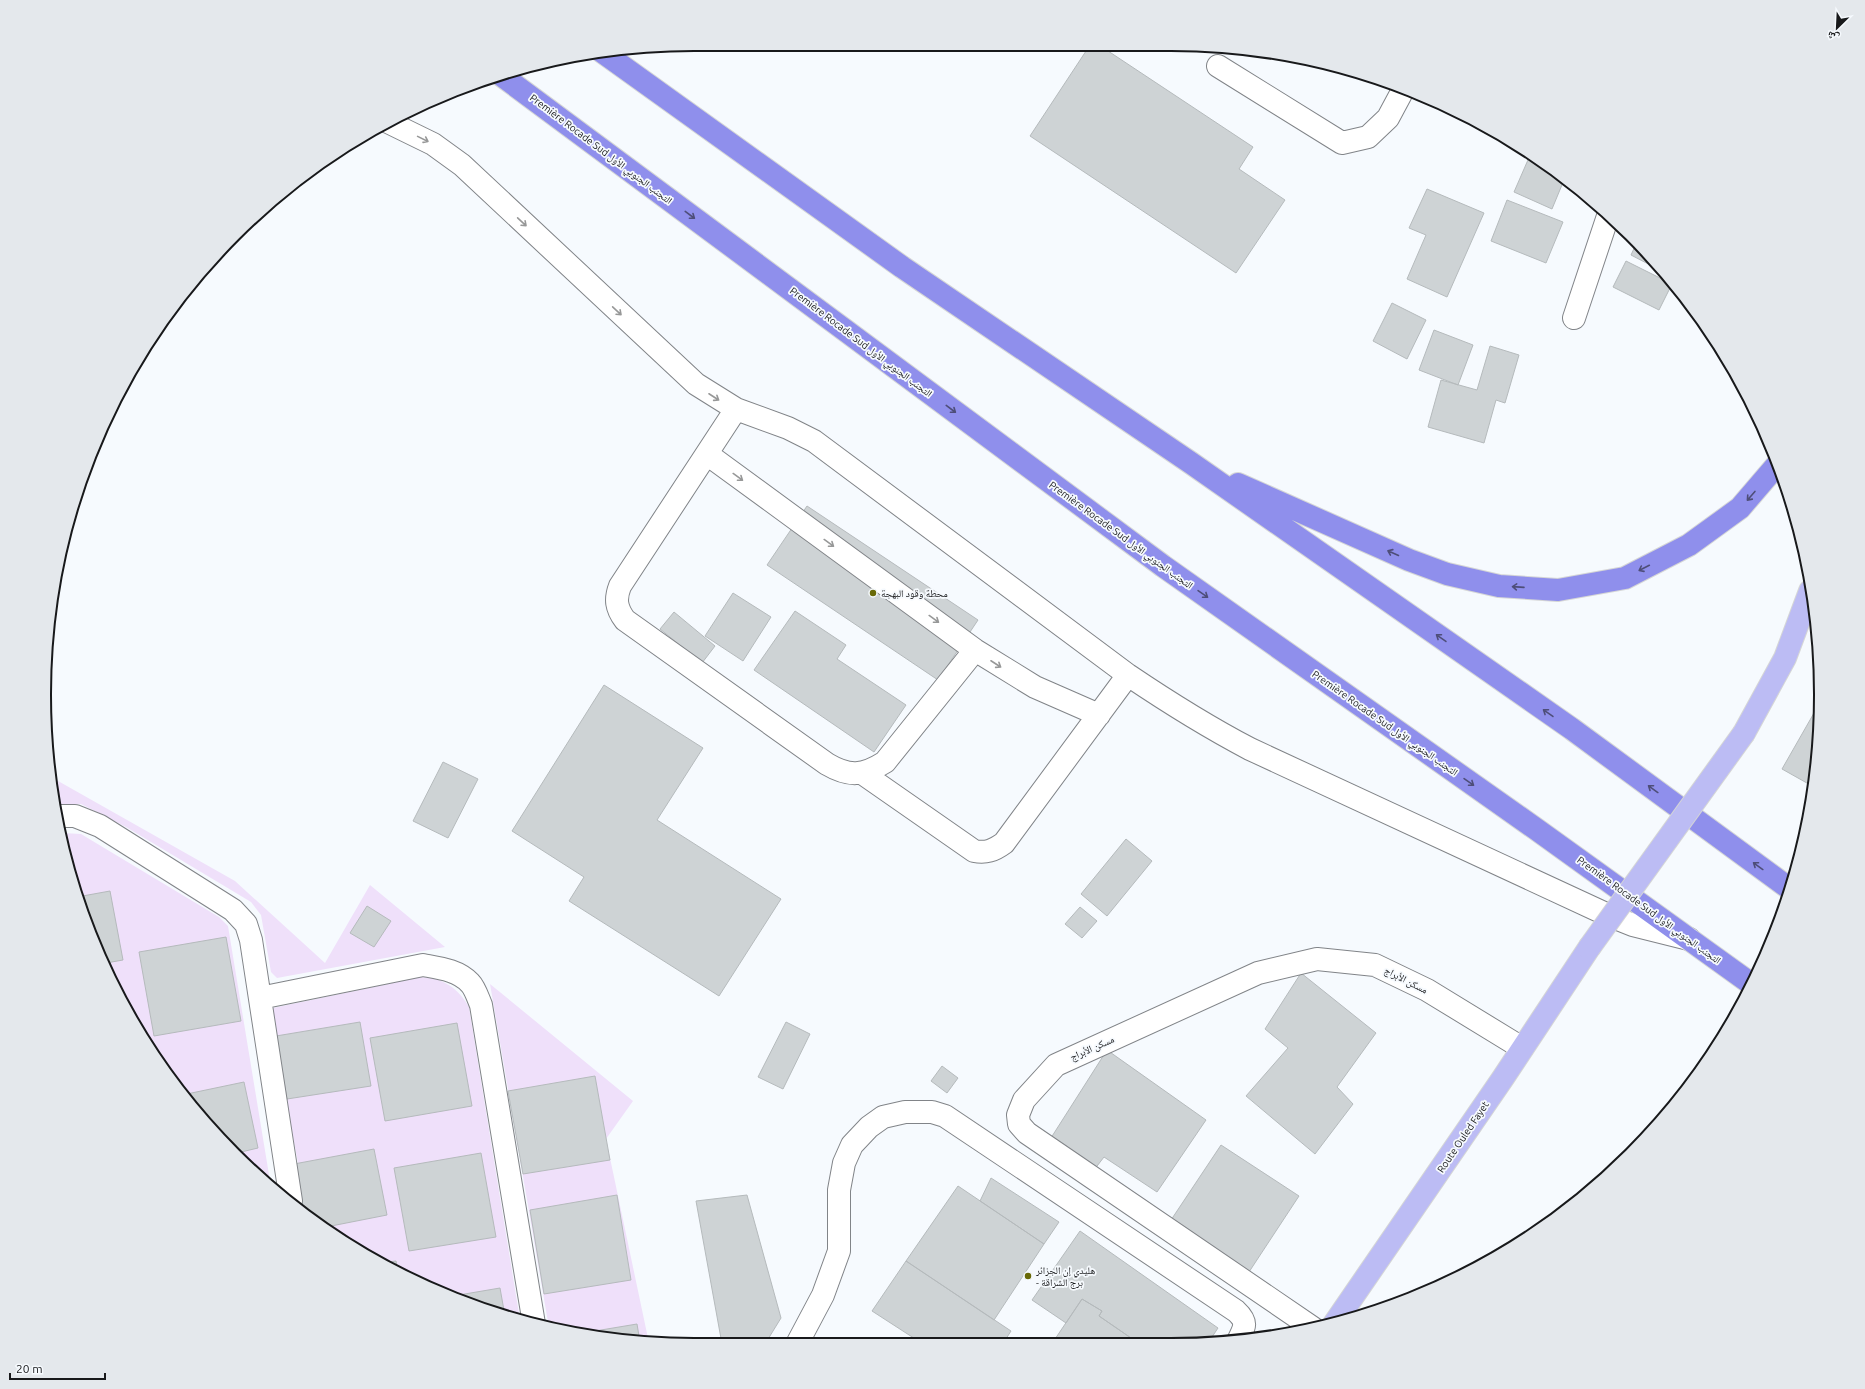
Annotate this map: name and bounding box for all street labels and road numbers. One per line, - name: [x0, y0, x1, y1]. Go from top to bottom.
- street label: Première Rocade Sud التجنب الجنوبي الأول: [526, 92, 674, 208]
- street label: Première Rocade Sud التجنب الجنوبي الأول: [786, 285, 934, 401]
- street label: Première Rocade Sud التجنب الجنوبي الأول: [1045, 479, 1195, 593]
- street label: Première Rocade Sud التجنب الجنوبي الأول: [1309, 668, 1460, 780]
- street label: Première Rocade Sud التجنب الجنوبي الأول: [1573, 854, 1723, 968]
- street label: مسكن الأبراج: [1382, 964, 1430, 997]
- street label: مسكن الأبراج: [1068, 1033, 1117, 1063]
- street label: Route Ouled Fayet: [1435, 1099, 1491, 1175]

